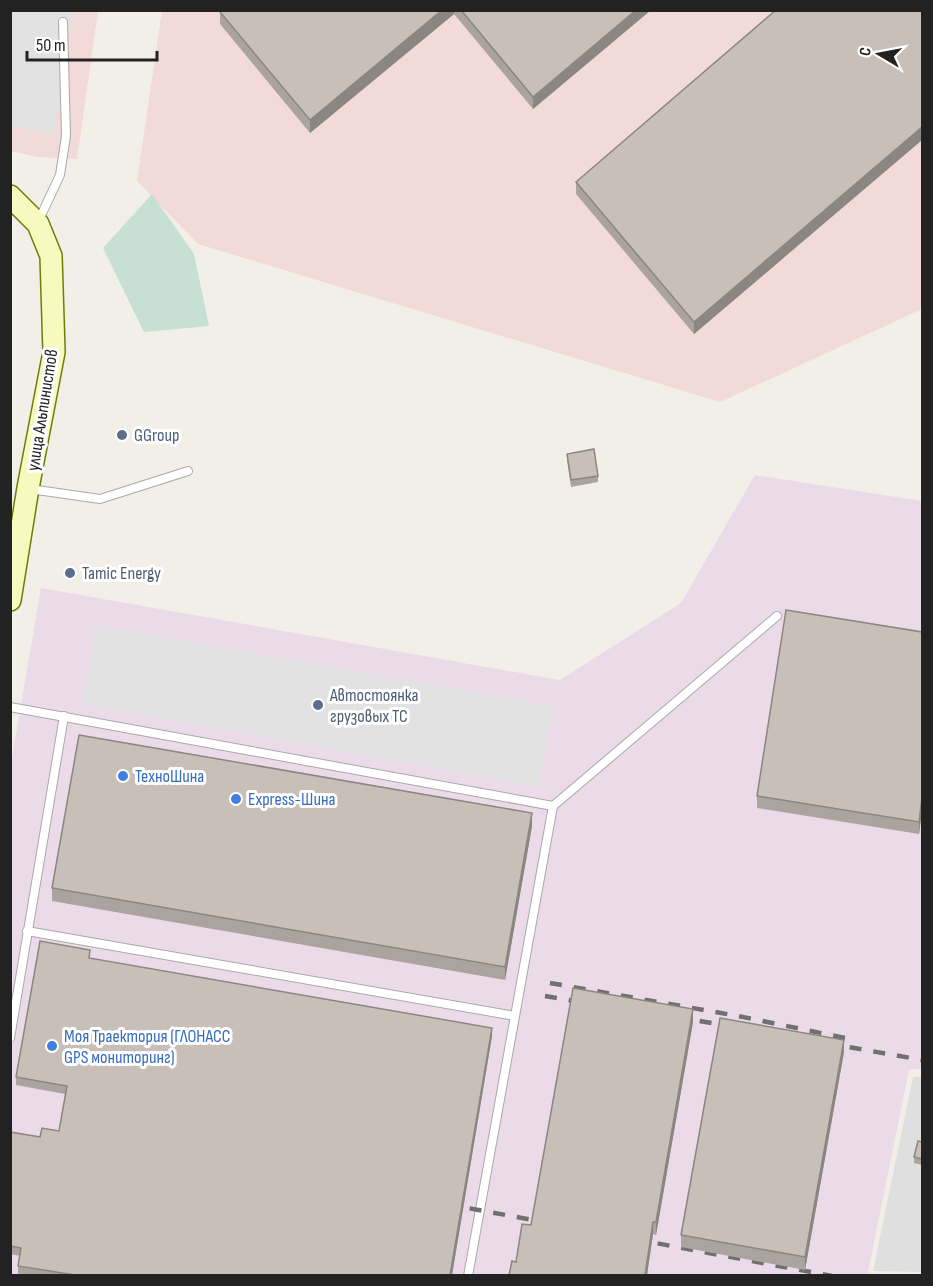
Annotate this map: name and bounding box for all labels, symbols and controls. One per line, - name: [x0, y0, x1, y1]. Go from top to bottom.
- scale bar: [27, 24, 158, 62]
- north arrow: [849, 24, 909, 84]
- text: 50 m: [36, 35, 66, 56]
- text: С: [856, 46, 876, 57]
- street label: улица Альпинистов: [23, 348, 62, 472]
- place label: GGroup: [134, 425, 179, 446]
- marker: GGroup: [115, 428, 129, 442]
- place label: Tamic Energy: [82, 563, 161, 584]
- marker: Tamic Energy: [63, 566, 77, 580]
- place label: Автостоянка грузовых ТС: [329, 685, 418, 727]
- marker: Автостоянка грузовых ТС: [311, 698, 325, 712]
- place label: ТехноШина: [135, 766, 204, 787]
- marker: ТехноШина: [116, 769, 130, 783]
- place label: Express-Шина: [248, 789, 335, 810]
- marker: Express-Шина: [229, 792, 243, 806]
- place label: Моя Траектория (ГЛОНАСС GPS мониторинг): [64, 1026, 230, 1068]
- marker: Моя Траектория (ГЛОНАСС GPS мониторинг): [45, 1039, 59, 1053]

